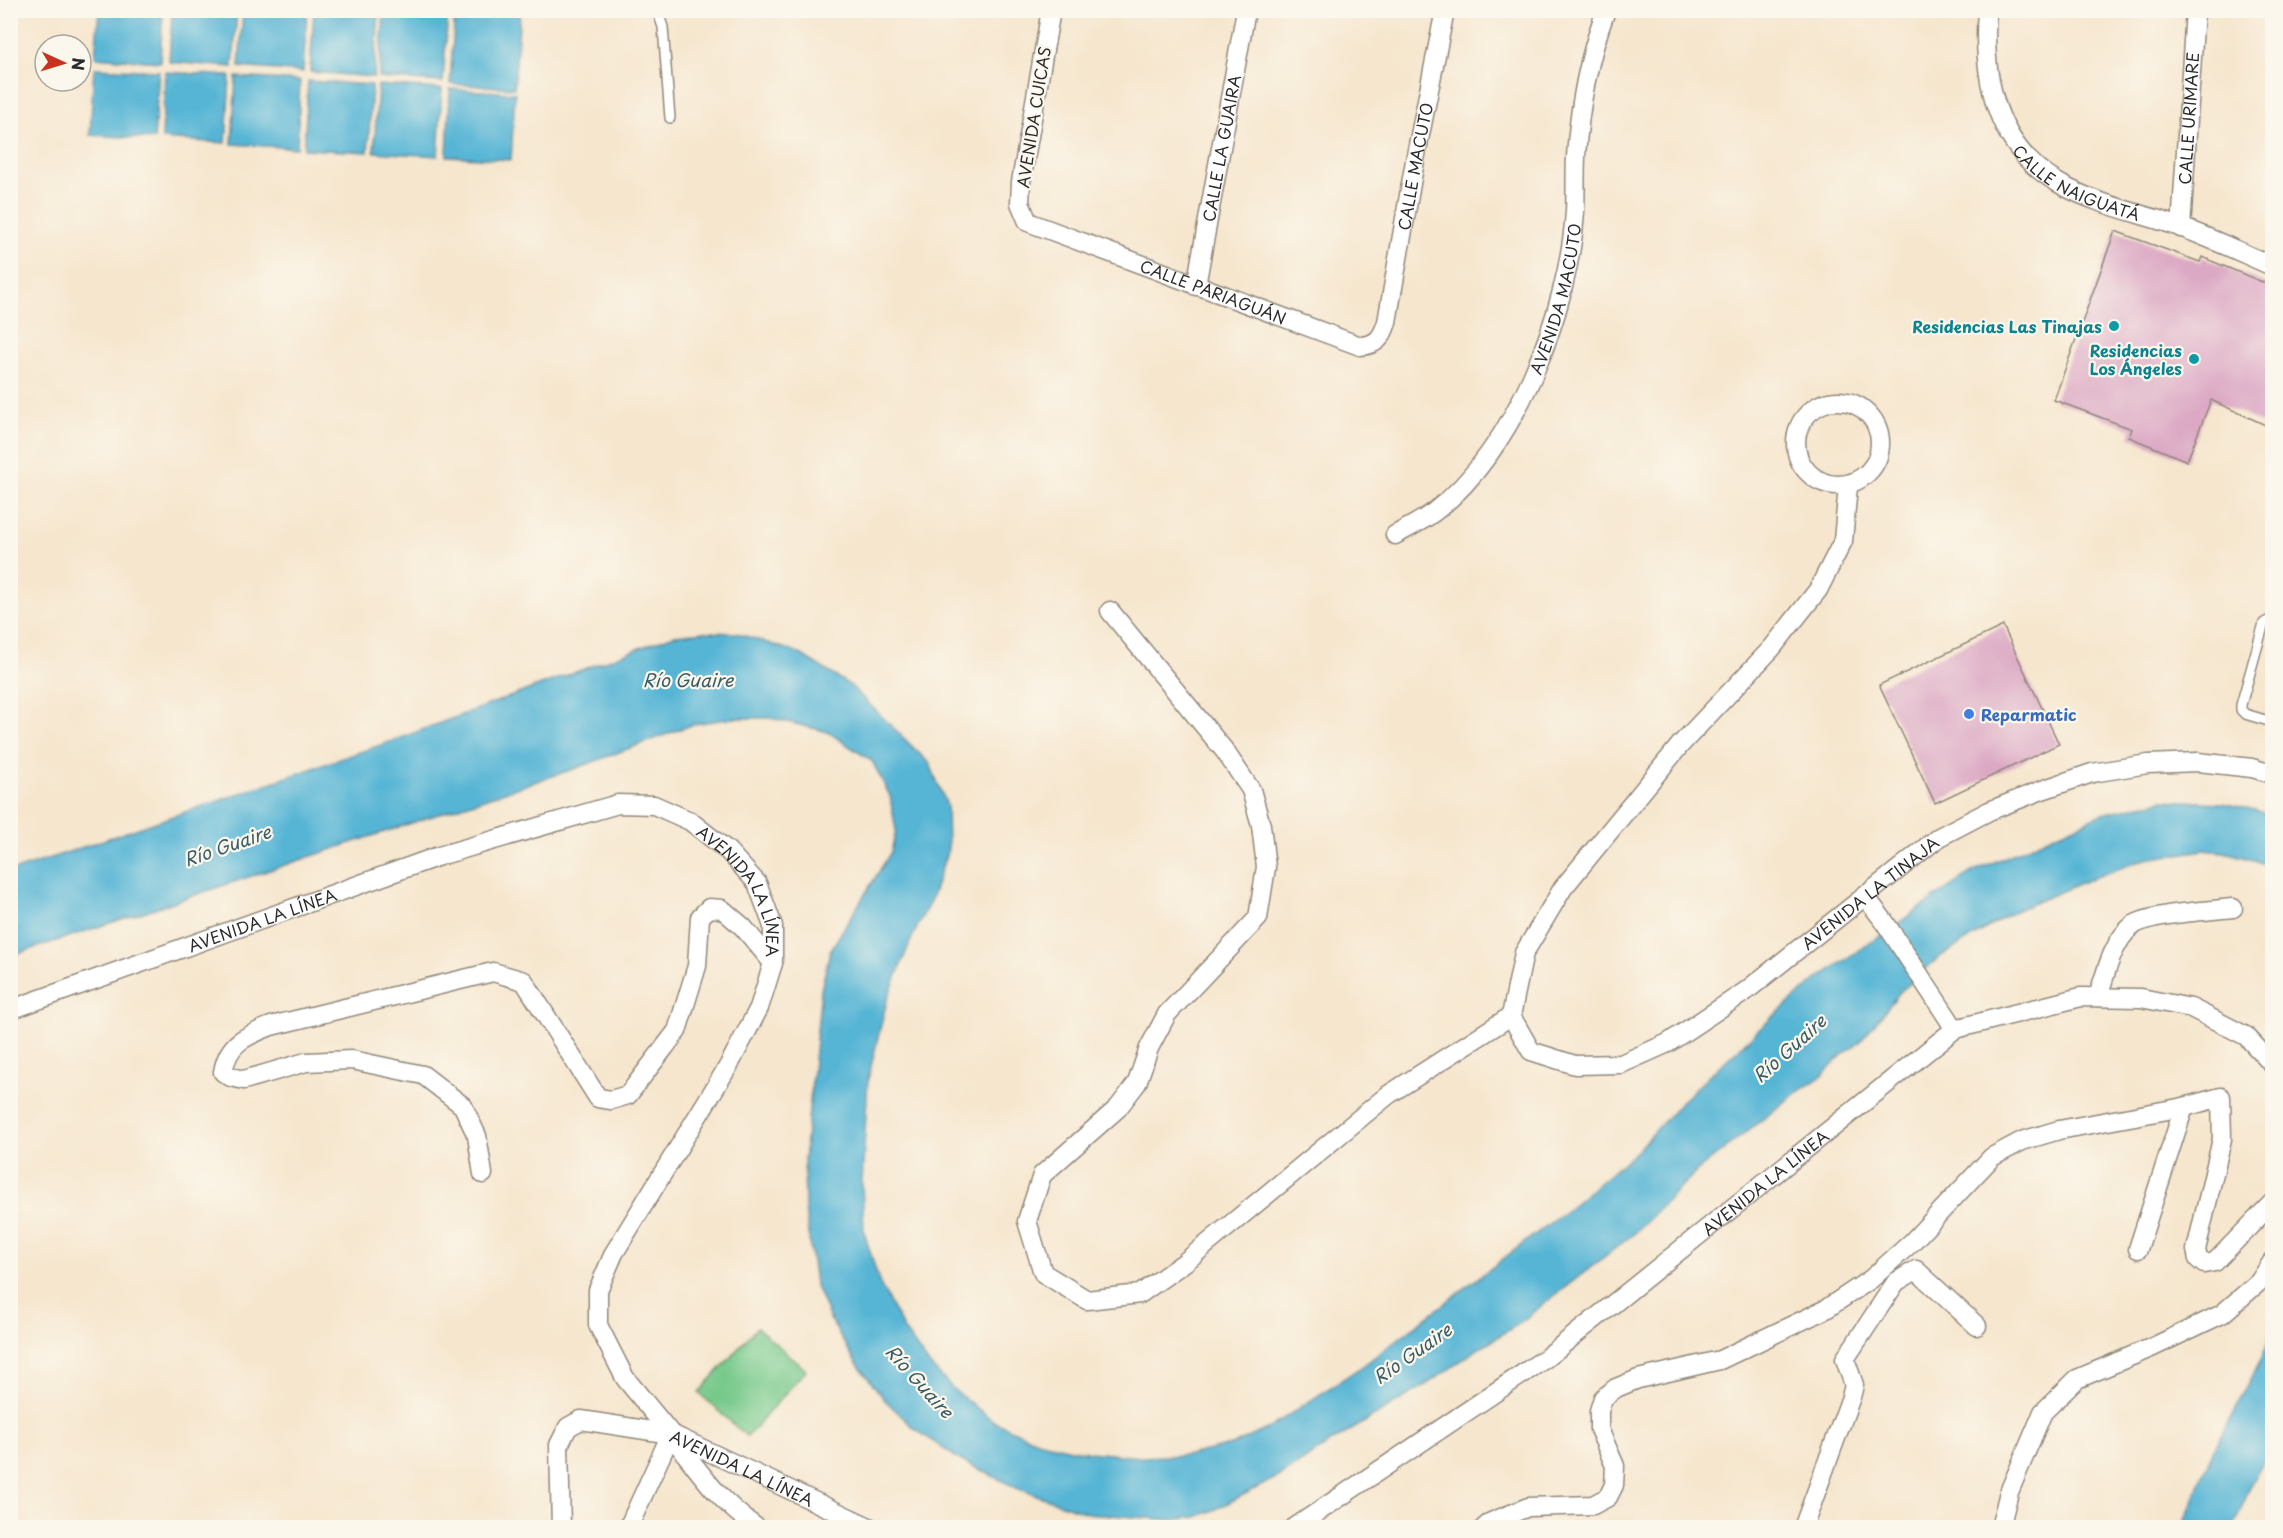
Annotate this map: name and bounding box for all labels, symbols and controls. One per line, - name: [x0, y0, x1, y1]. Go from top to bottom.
- north arrow: [33, 33, 93, 93]
- street label: AVENIDA CUICAS: [1010, 44, 1056, 190]
- street label: CALLE URIMARE: [2172, 51, 2204, 185]
- text: N: [67, 57, 91, 71]
- street label: CALLE LA GUAIRA: [1196, 73, 1246, 224]
- street label: CALLE MACUTO: [1391, 100, 1438, 232]
- street label: CALLE NAIGUATÁ: [2008, 139, 2143, 226]
- street label: AVENIDA MACUTO: [1523, 222, 1586, 378]
- street label: CALLE PARIAGUÁN: [1137, 253, 1290, 329]
- place label: Residencias Las Tinajas: [1912, 314, 2102, 338]
- marker: Residencias Las Tinajas: [2107, 319, 2121, 333]
- place label: Residencias Los Ángeles: [2090, 338, 2182, 380]
- marker: Residencias Los Ángeles: [2187, 352, 2201, 366]
- water label: Río Guaire: [643, 666, 735, 693]
- place label: Reparmatic: [1981, 702, 2077, 726]
- marker: Reparmatic: [1962, 707, 1976, 721]
- water label: Río Guaire: [180, 817, 276, 873]
- street label: AVENIDA LA LÍNEA: [692, 819, 785, 957]
- street label: AVENIDA LA TINAJA: [1796, 830, 1944, 955]
- street label: AVENIDA LA LÍNEA: [185, 882, 340, 957]
- water label: Río Guaire: [1746, 1007, 1833, 1088]
- street label: AVENIDA LA LÍNEA: [1696, 1123, 1834, 1240]
- water label: Río Guaire: [1367, 1315, 1458, 1390]
- water label: Río Guaire: [880, 1338, 961, 1425]
- street label: AVENIDA LA LÍNEA: [666, 1423, 818, 1512]

